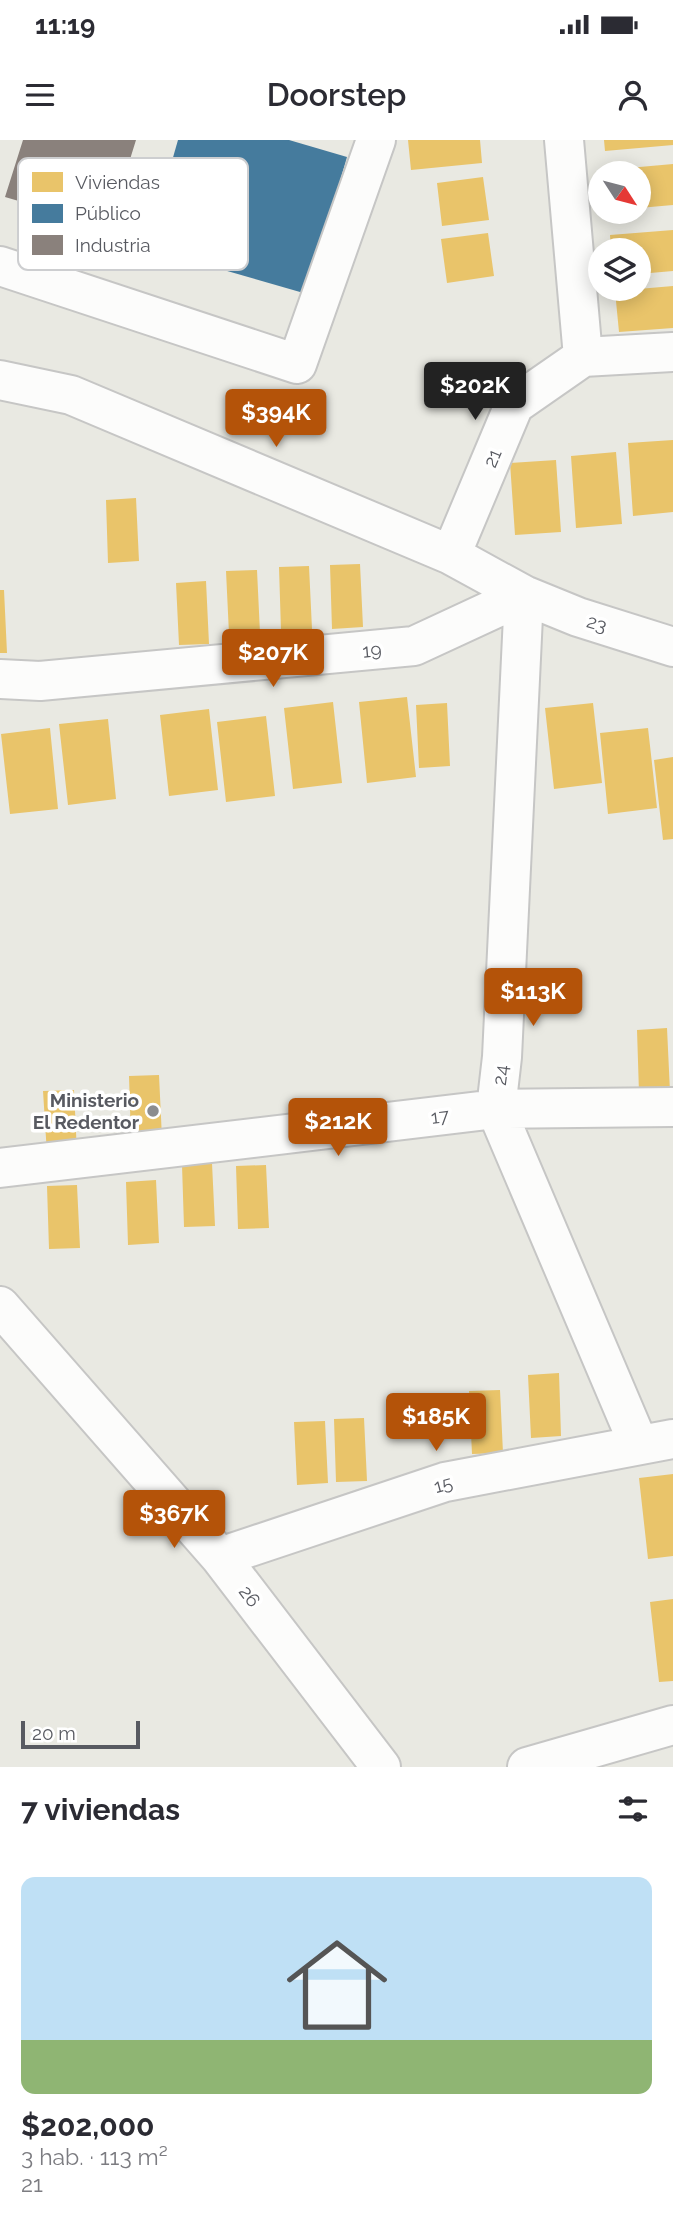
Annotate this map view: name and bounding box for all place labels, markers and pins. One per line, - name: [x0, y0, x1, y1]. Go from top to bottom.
- pin: $202K: [426, 362, 524, 422]
- pin: $394K: [227, 390, 325, 449]
- pin: $207K: [224, 630, 322, 689]
- pin: $113K: [484, 968, 582, 1028]
- place label: Ministerio El Redentor: [33, 1089, 140, 1133]
- pin: $212K: [289, 1098, 387, 1158]
- marker: Ministerio El Redentor: [145, 1103, 161, 1119]
- pin: $185K: [387, 1394, 485, 1453]
- pin: $367K: [125, 1490, 223, 1550]

